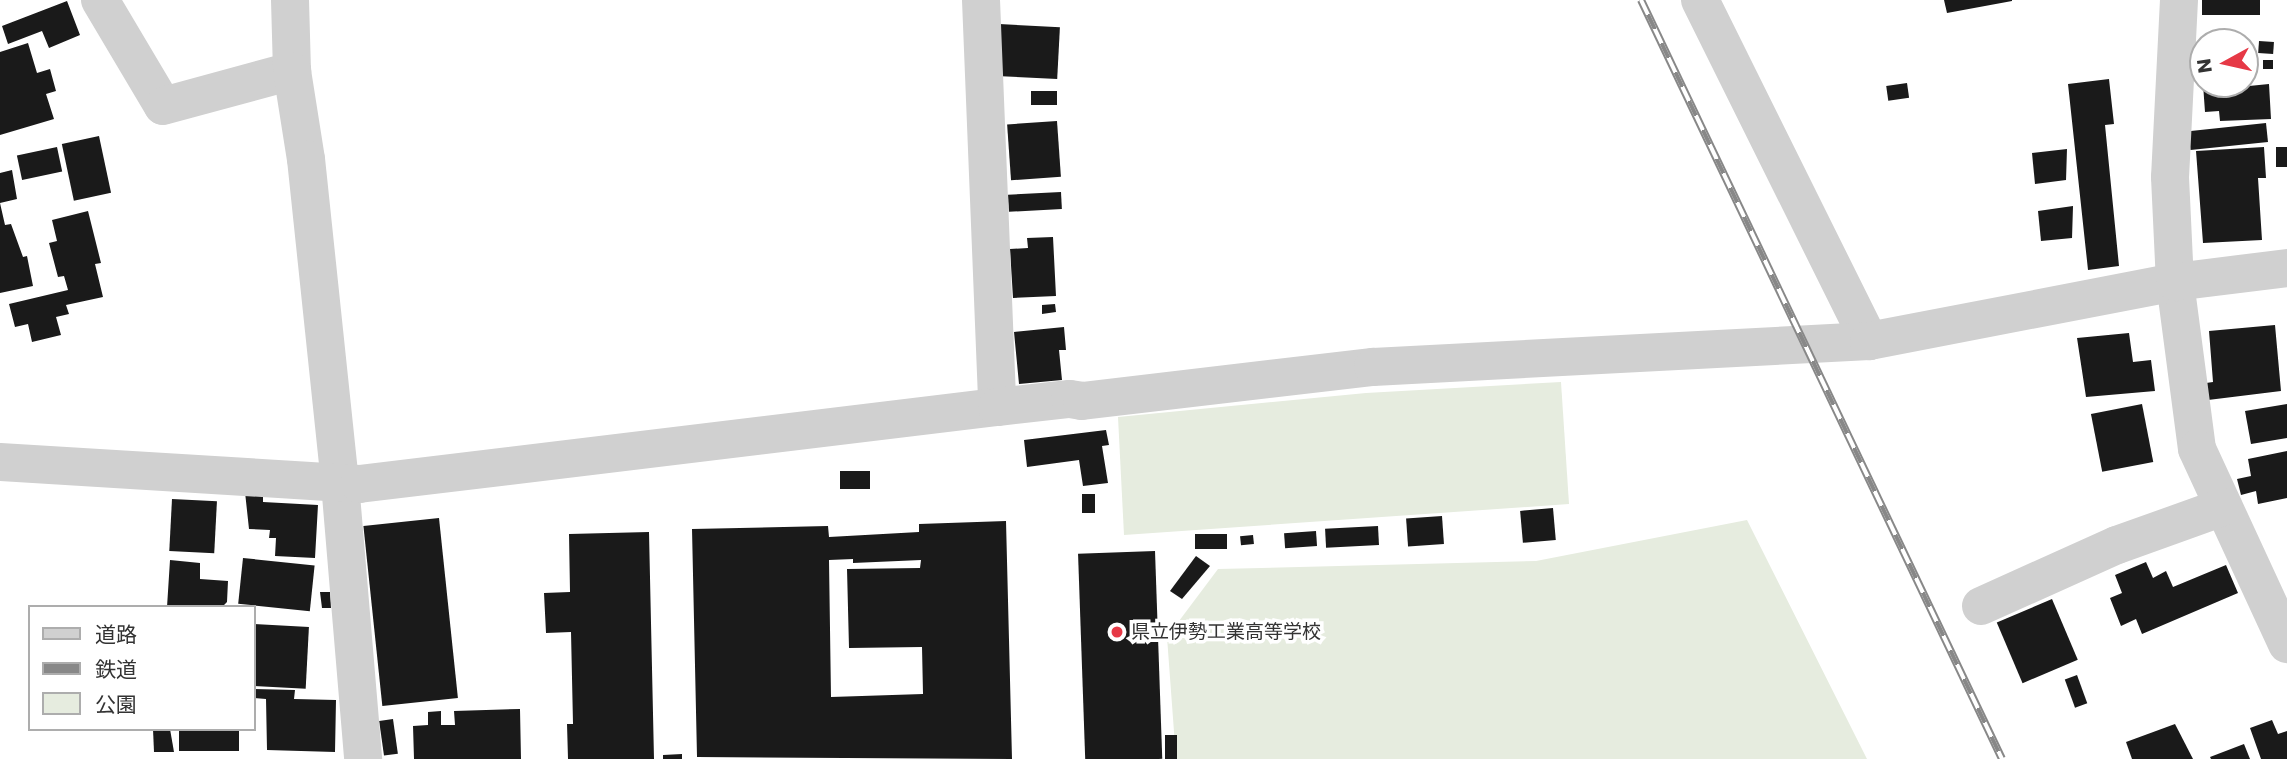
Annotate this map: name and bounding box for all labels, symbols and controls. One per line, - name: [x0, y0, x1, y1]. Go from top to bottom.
- north arrow: [2189, 28, 2259, 98]
- text: N: [2190, 57, 2219, 75]
- legend: [28, 605, 256, 731]
- text: 道路: [95, 620, 137, 649]
- place label: 県立伊勢工業高等学校: [1131, 621, 1321, 643]
- marker: 県立伊勢工業高等学校: [1109, 624, 1125, 640]
- text: 鉄道: [95, 655, 137, 684]
- text: 公園: [95, 690, 137, 719]

